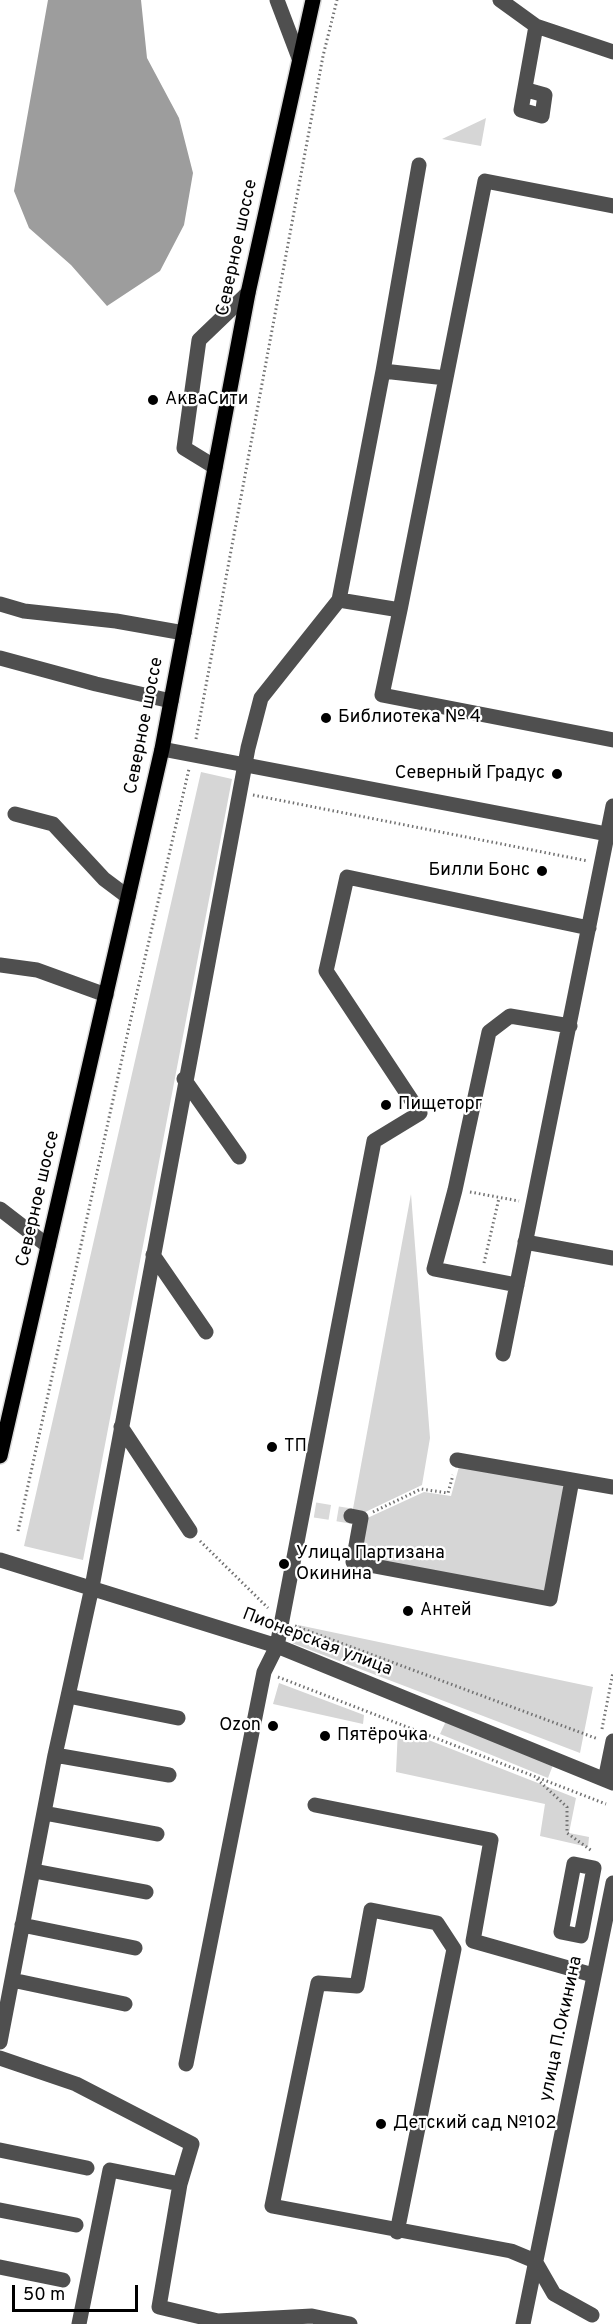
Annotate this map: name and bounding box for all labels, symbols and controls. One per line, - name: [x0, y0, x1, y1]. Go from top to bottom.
- street label: Северное шоссе: [213, 178, 263, 318]
- place label: АкваСити: [165, 389, 248, 411]
- marker: АкваСити: [146, 393, 160, 407]
- street label: Северное шоссе: [121, 656, 169, 796]
- place label: Библиотека № 4: [338, 707, 481, 729]
- marker: Библиотека № 4: [319, 711, 333, 725]
- place label: Северный Градус: [395, 763, 545, 785]
- marker: Северный Градус: [550, 767, 564, 781]
- place label: Билли Бонс: [428, 860, 530, 882]
- marker: Билли Бонс: [535, 864, 549, 878]
- place label: Пищеторг: [398, 1094, 482, 1116]
- marker: Пищеторг: [379, 1098, 393, 1112]
- street label: Северное шоссе: [13, 1129, 65, 1269]
- place label: ТП: [284, 1436, 307, 1458]
- marker: ТП: [265, 1440, 279, 1454]
- place label: Улица Партизана Окинина: [296, 1543, 445, 1586]
- marker: Улица Партизана Окинина: [277, 1557, 291, 1571]
- place label: Антей: [420, 1600, 472, 1622]
- street label: Пионерская улица: [239, 1604, 395, 1682]
- marker: Антей: [401, 1604, 415, 1618]
- place label: Ozon: [219, 1715, 261, 1737]
- marker: Ozon: [266, 1719, 280, 1733]
- place label: Пятёрочка: [337, 1725, 428, 1747]
- marker: Пятёрочка: [318, 1729, 332, 1743]
- street label: улица П.Окинина: [536, 1954, 588, 2104]
- place label: Детский сад №102: [393, 2113, 557, 2135]
- marker: Детский сад №102: [374, 2117, 388, 2131]
- scale bar: [15, 2273, 141, 2311]
- text: 50 m: [23, 2284, 65, 2307]

